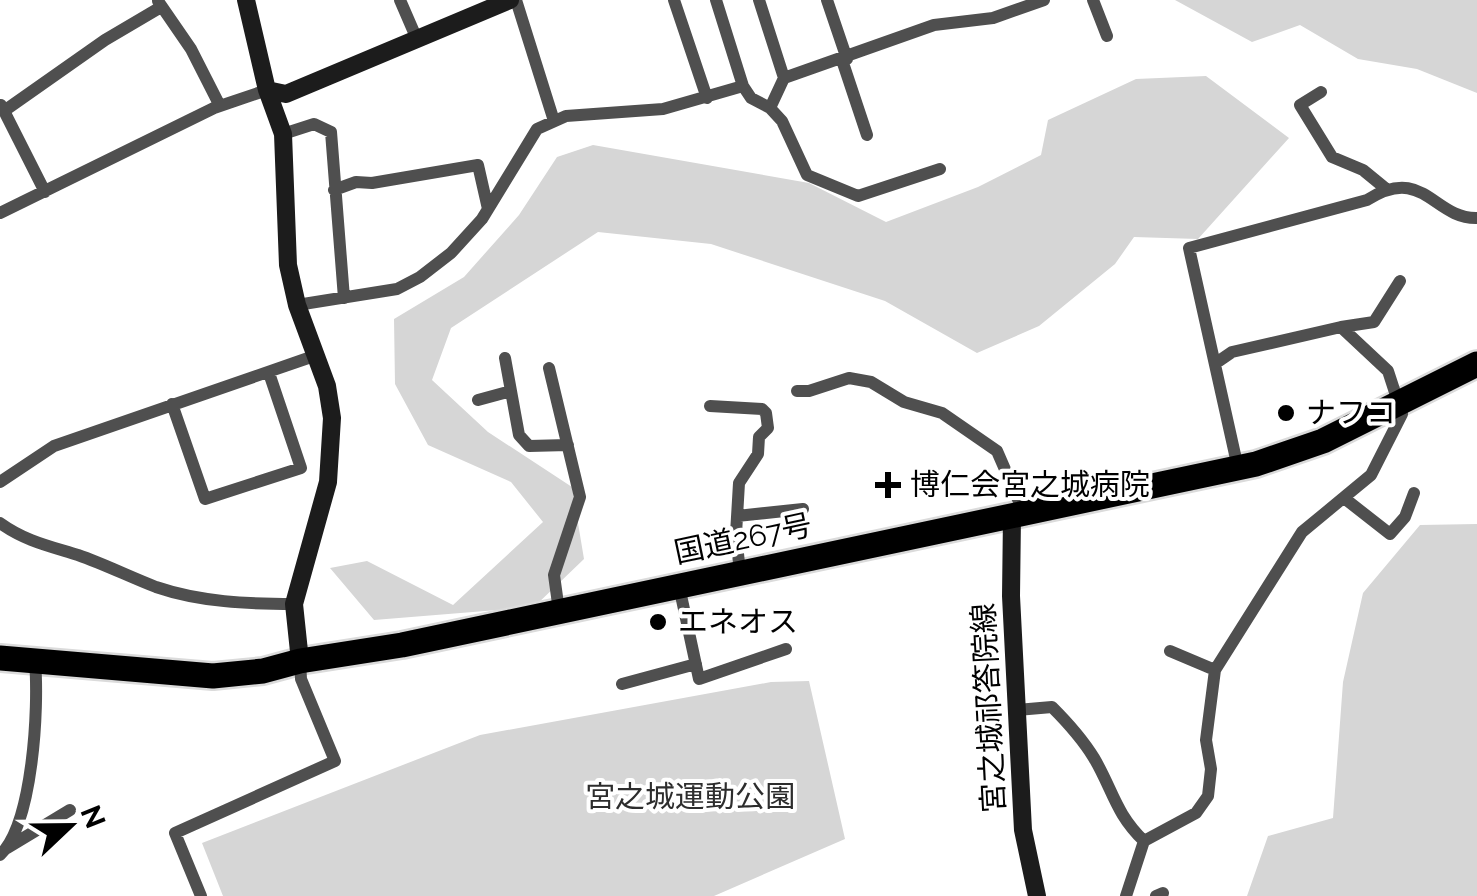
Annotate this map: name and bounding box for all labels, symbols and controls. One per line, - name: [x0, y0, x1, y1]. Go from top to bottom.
- place label: ナフコ: [1306, 395, 1396, 430]
- marker: ナフコ: [1275, 402, 1297, 424]
- place label: 博仁会宮之城病院: [910, 467, 1150, 502]
- marker: 博仁会宮之城病院: [875, 472, 901, 498]
- street label: 国道267号: [671, 507, 815, 570]
- street label: 宮之城祁答院線: [966, 602, 1011, 814]
- place label: エネオス: [678, 604, 798, 639]
- marker: エネオス: [647, 611, 669, 633]
- north arrow: [20, 776, 120, 876]
- park label: 宮之城運動公園: [585, 779, 795, 814]
- text: N: [73, 801, 112, 833]

